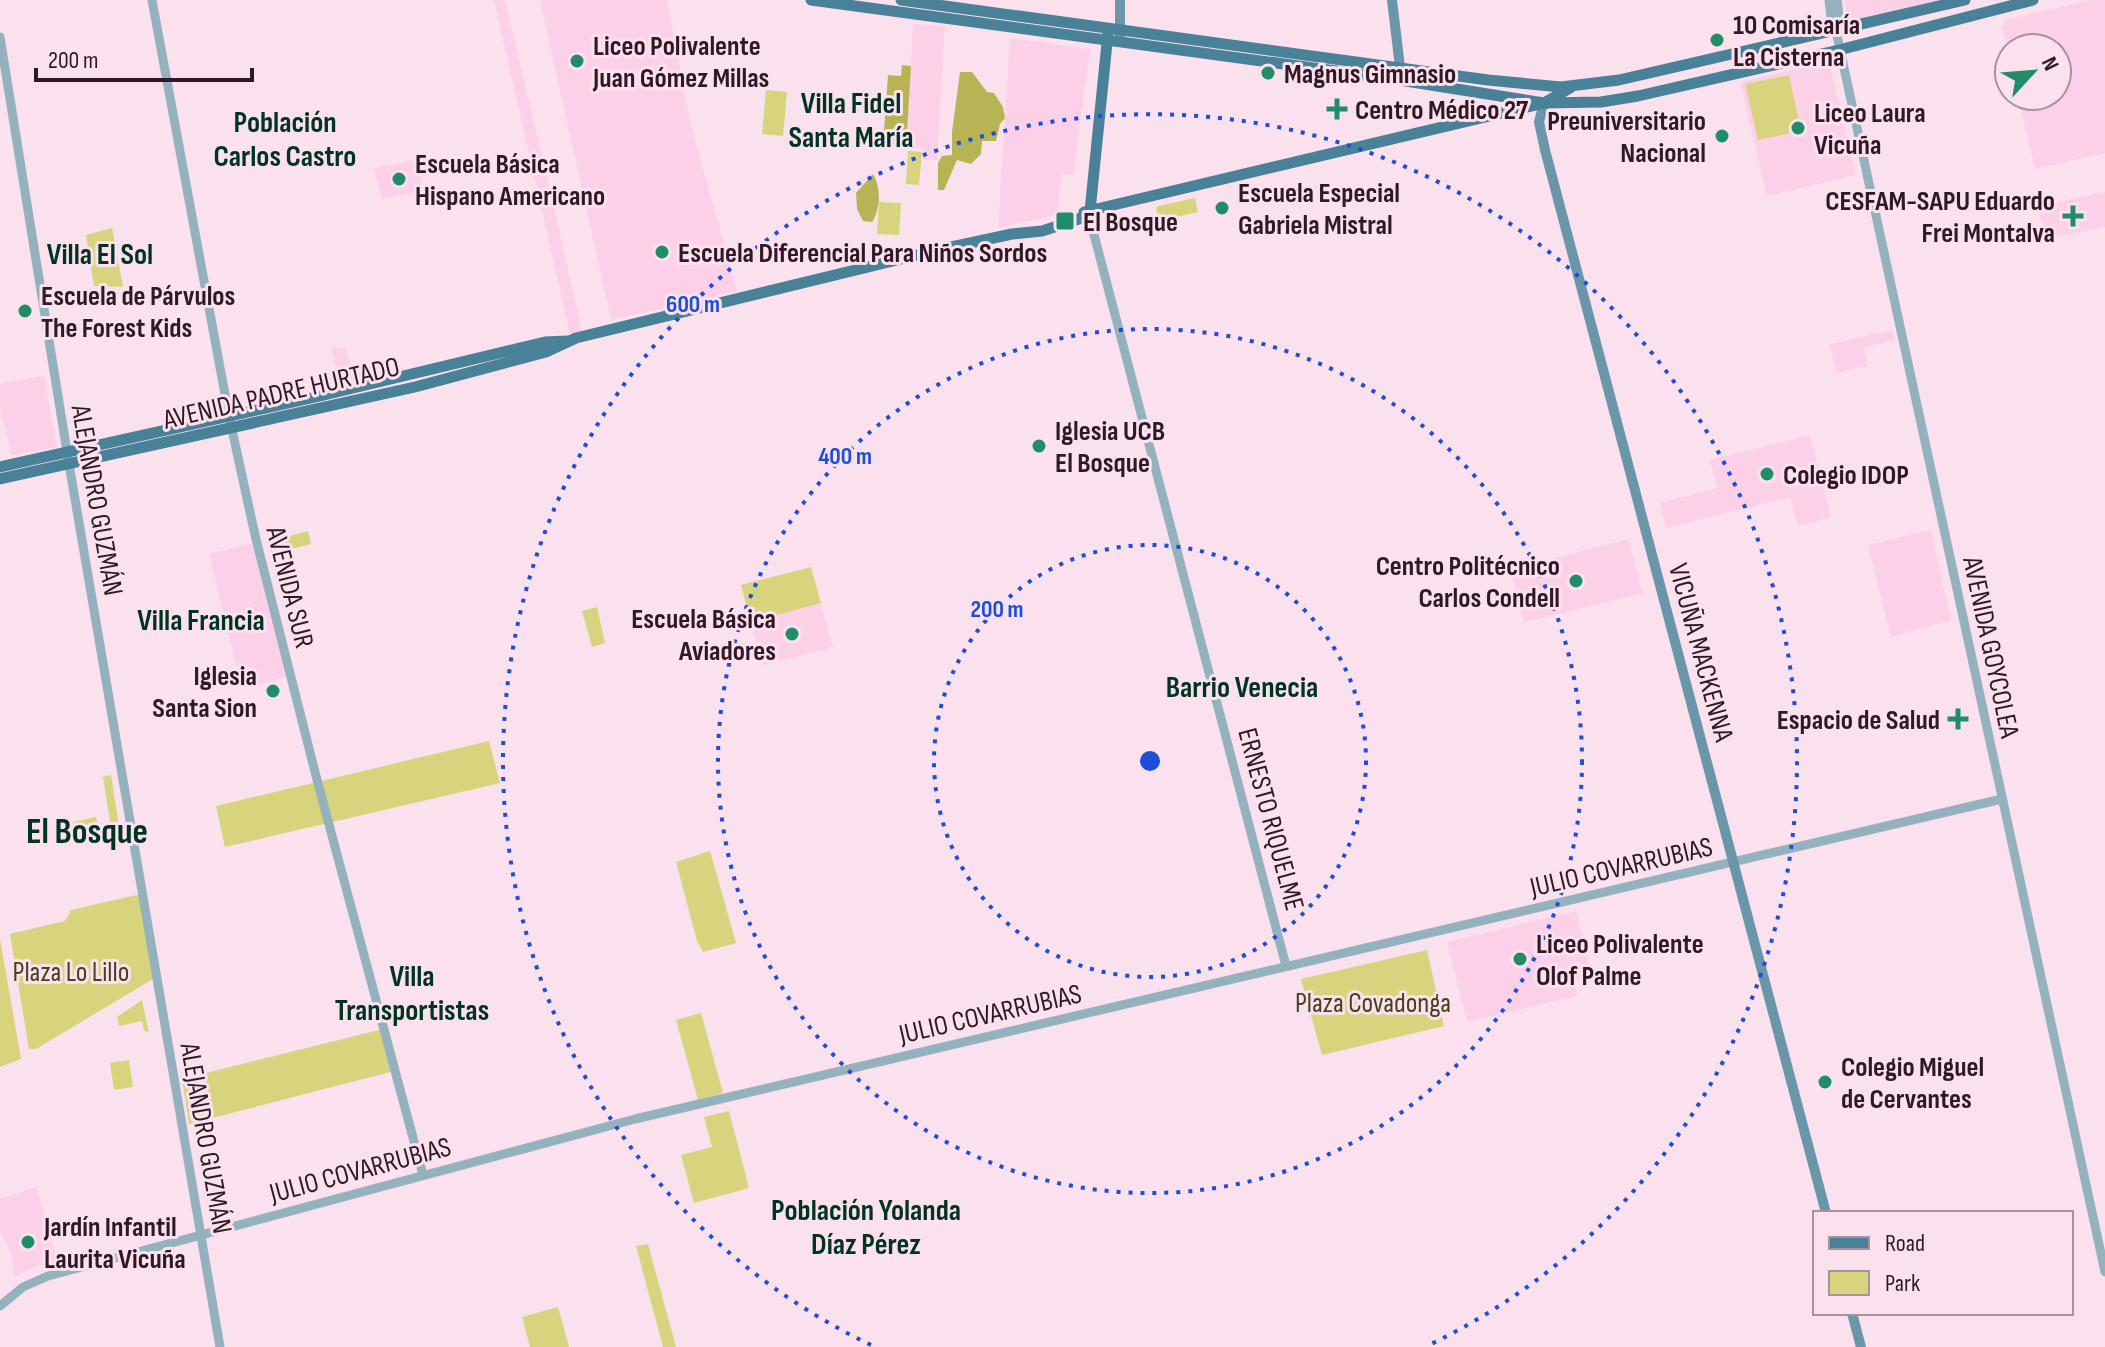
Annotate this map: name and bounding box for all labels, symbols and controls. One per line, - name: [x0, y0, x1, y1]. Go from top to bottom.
- place label: 10 Comisaría La Cisterna: [1733, 9, 1860, 74]
- place label: Liceo Polivalente Juan Gómez Millas: [592, 30, 769, 95]
- marker: 10 Comisaría La Cisterna: [1708, 31, 1726, 49]
- scale bar: [36, 32, 252, 82]
- north arrow: [1993, 32, 2073, 112]
- text: 200 m: [48, 46, 99, 75]
- marker: Liceo Polivalente Juan Gómez Millas: [568, 52, 586, 70]
- text: N: [2035, 53, 2064, 75]
- place label: Magnus Gimnasio: [1284, 58, 1456, 91]
- marker: Magnus Gimnasio: [1259, 64, 1277, 82]
- district label: Villa Fidel Santa María: [789, 86, 914, 156]
- place label: Centro Médico 27: [1355, 94, 1529, 127]
- place label: Liceo Laura Vicuña: [1814, 97, 1926, 162]
- marker: Centro Médico 27: [1326, 98, 1348, 120]
- district label: Población Carlos Castro: [214, 105, 356, 175]
- place label: Preuniversitario Nacional: [1547, 105, 1706, 170]
- marker: Liceo Laura Vicuña: [1789, 119, 1807, 137]
- marker: Preuniversitario Nacional: [1713, 127, 1731, 145]
- place label: Escuela Básica Hispano Americano: [415, 148, 605, 213]
- marker: Escuela Básica Hispano Americano: [390, 170, 408, 188]
- place label: Escuela Especial Gabriela Mistral: [1238, 177, 1400, 242]
- place label: CESFAM-SAPU Eduardo Frei Montalva: [1825, 185, 2055, 250]
- marker: Escuela Especial Gabriela Mistral: [1213, 199, 1231, 217]
- marker: CESFAM-SAPU Eduardo Frei Montalva: [2062, 205, 2084, 227]
- place label: El Bosque: [1083, 206, 1178, 239]
- marker: El Bosque: [1054, 210, 1076, 232]
- district label: Villa El Sol: [47, 237, 153, 273]
- place label: Escuela Diferencial Para Niños Sordos: [678, 237, 1047, 270]
- marker: Escuela Diferencial Para Niños Sordos: [653, 243, 671, 261]
- place label: Escuela de Párvulos The Forest Kids: [41, 280, 235, 345]
- text: 600 m: [666, 290, 720, 319]
- marker: Escuela de Párvulos The Forest Kids: [16, 302, 34, 320]
- street label: AVENIDA PADRE HURTADO: [159, 350, 403, 437]
- street label: ALEJANDRO GUZMÁN: [63, 401, 130, 598]
- place label: Iglesia UCB El Bosque: [1055, 415, 1165, 480]
- marker: Iglesia UCB El Bosque: [1030, 437, 1048, 455]
- text: 400 m: [818, 442, 872, 471]
- place label: Colegio IDOP: [1783, 459, 1909, 492]
- marker: Colegio IDOP: [1758, 465, 1776, 483]
- street label: AVENIDA SUR: [258, 522, 321, 652]
- place label: Centro Politécnico Carlos Condell: [1376, 550, 1560, 615]
- street label: AVENIDA GOYCOLEA: [1955, 553, 2026, 742]
- street label: VICUÑA MACKENNA: [1661, 560, 1740, 746]
- marker: Centro Politécnico Carlos Condell: [1567, 572, 1585, 590]
- text: 200 m: [970, 595, 1024, 624]
- district label: Villa Francia: [137, 603, 265, 639]
- place label: Escuela Básica Aviadores: [631, 603, 776, 668]
- marker: Escuela Básica Aviadores: [783, 625, 801, 643]
- place label: Iglesia Santa Sion: [152, 660, 257, 725]
- district label: Barrio Venecia: [1166, 670, 1318, 706]
- marker: Iglesia Santa Sion: [264, 682, 282, 700]
- place label: Espacio de Salud: [1777, 704, 1940, 737]
- marker: Espacio de Salud: [1947, 708, 1969, 730]
- street label: ERNESTO RIQUELME: [1230, 725, 1311, 914]
- centre of rings: [1136, 747, 1164, 775]
- district label: El Bosque: [26, 811, 148, 854]
- street label: JULIO COVARRUBIAS: [1526, 830, 1716, 905]
- place label: Liceo Polivalente Olof Palme: [1536, 928, 1704, 993]
- marker: Liceo Polivalente Olof Palme: [1511, 950, 1529, 968]
- park label: Plaza Lo Lillo: [13, 956, 129, 989]
- district label: Villa Transportistas: [335, 959, 489, 1029]
- street label: JULIO COVARRUBIAS: [895, 977, 1085, 1052]
- park label: Plaza Covadonga: [1295, 987, 1451, 1020]
- street label: ALEJANDRO GUZMÁN: [172, 1039, 239, 1236]
- place label: Colegio Miguel de Cervantes: [1841, 1051, 1984, 1116]
- marker: Colegio Miguel de Cervantes: [1816, 1073, 1834, 1091]
- street label: JULIO COVARRUBIAS: [265, 1130, 455, 1211]
- district label: Población Yolanda Díaz Pérez: [771, 1193, 961, 1263]
- place label: Jardín Infantil Laurita Vicuña: [43, 1211, 186, 1276]
- legend: [1813, 1211, 2073, 1315]
- text: Road: [1885, 1229, 1925, 1258]
- marker: Jardín Infantil Laurita Vicuña: [19, 1233, 37, 1251]
- text: Park: [1885, 1269, 1920, 1298]

